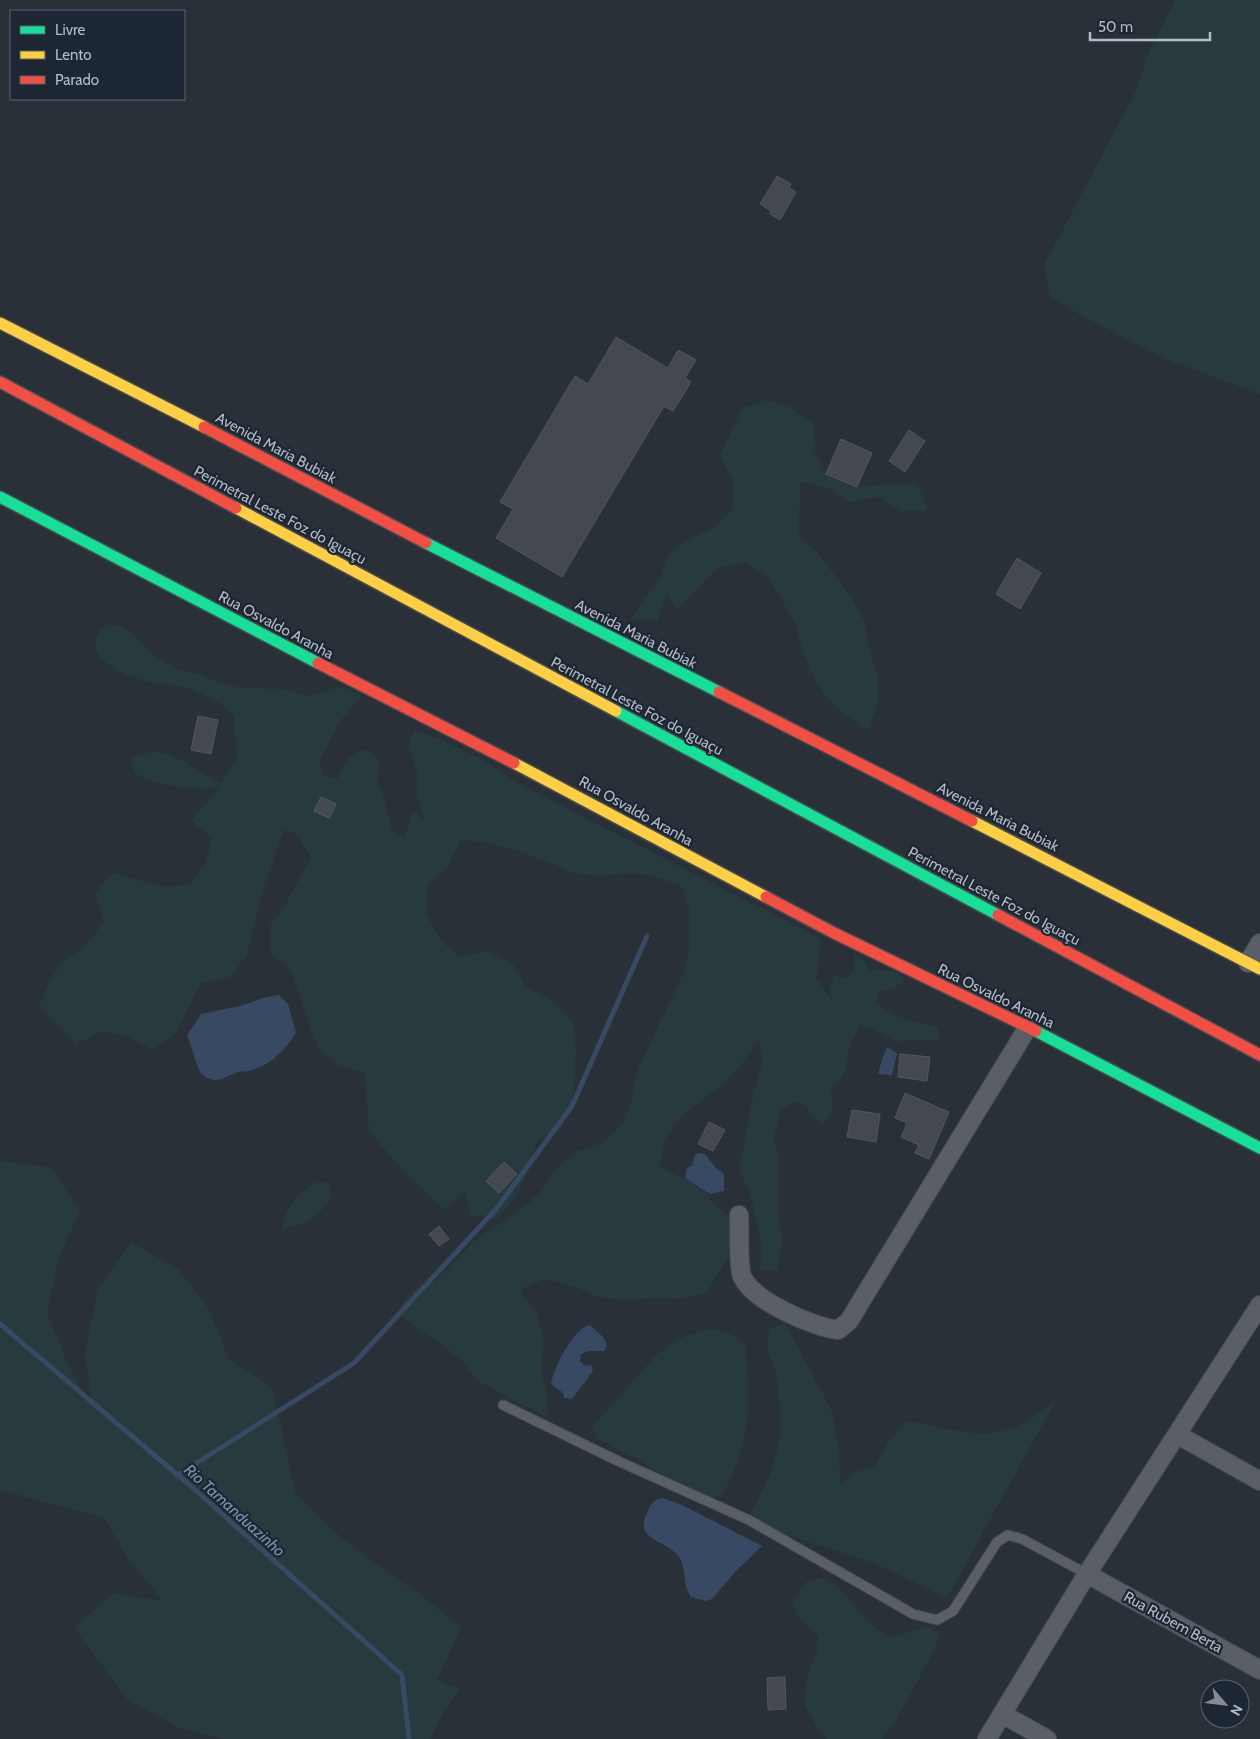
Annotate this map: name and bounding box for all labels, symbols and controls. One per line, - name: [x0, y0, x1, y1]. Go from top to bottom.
- legend: [10, 10, 185, 100]
- scale bar: [1090, 10, 1210, 42]
- text: 50 m: [1098, 18, 1133, 36]
- text: Livre: [55, 21, 86, 39]
- text: Lento: [55, 46, 92, 64]
- text: Parado: [55, 71, 99, 89]
- street label: Avenida Maria Bubiak: [213, 409, 340, 488]
- street label: Perimetral Leste Foz do Iguaçu: [191, 462, 369, 568]
- street label: Rua Osvaldo Aranha: [215, 587, 337, 663]
- street label: Avenida Maria Bubiak: [572, 596, 700, 673]
- street label: Perimetral Leste Foz do Iguaçu: [548, 653, 726, 759]
- street label: Rua Osvaldo Aranha: [576, 772, 697, 850]
- street label: Avenida Maria Bubiak: [934, 779, 1062, 856]
- street label: Perimetral Leste Foz do Iguaçu: [905, 843, 1083, 949]
- street label: Rua Osvaldo Aranha: [935, 960, 1058, 1032]
- water label: Rio Tamanduazinho: [180, 1460, 289, 1561]
- street label: Rua Rubem Berta: [1120, 1587, 1226, 1657]
- north arrow: [1200, 1679, 1250, 1729]
- text: N: [1226, 1702, 1247, 1719]

